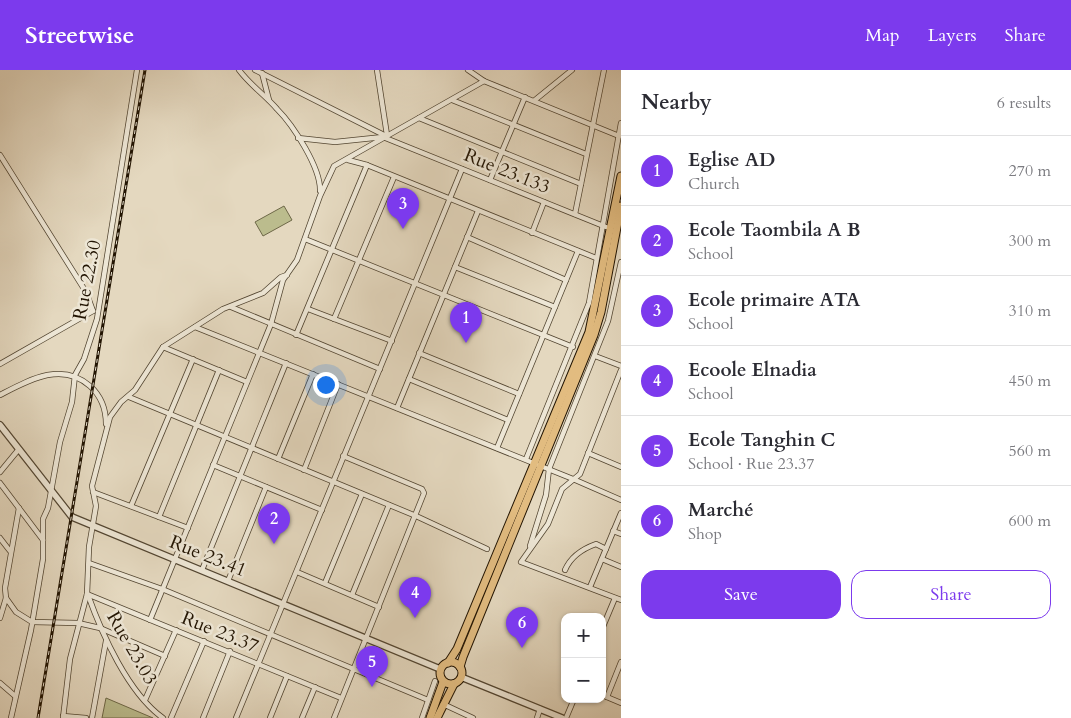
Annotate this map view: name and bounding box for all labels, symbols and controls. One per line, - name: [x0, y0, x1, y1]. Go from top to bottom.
- text: Streetwise: [25, 19, 134, 52]
- text: Map: [865, 23, 900, 48]
- text: Layers: [928, 23, 977, 48]
- text: Share: [1005, 23, 1046, 48]
- text: Nearby: [641, 88, 712, 117]
- text: 6 results: [997, 92, 1051, 114]
- street label: Rue 23.133: [460, 142, 554, 200]
- text: Eglise AD: [688, 147, 775, 173]
- text: 1: [653, 160, 661, 182]
- text: 270 m: [1009, 160, 1051, 182]
- text: Church: [688, 173, 740, 195]
- pin: 3: [387, 188, 419, 229]
- text: Ecole Taombila A B: [688, 217, 860, 243]
- text: 2: [653, 230, 661, 252]
- text: 300 m: [1009, 230, 1051, 252]
- street label: Rue 22.30: [67, 237, 108, 322]
- text: School: [688, 243, 733, 265]
- text: Ecole primaire ATA: [688, 287, 860, 313]
- text: 3: [653, 300, 661, 322]
- text: 310 m: [1009, 300, 1051, 322]
- pin: 1: [450, 302, 482, 343]
- text: School: [688, 313, 733, 335]
- text: Ecoole Elnadia: [688, 357, 817, 383]
- text: 4: [653, 370, 661, 392]
- text: 450 m: [1009, 370, 1051, 392]
- your location: [313, 372, 339, 398]
- text: School: [688, 383, 733, 405]
- text: Ecole Tanghin C: [688, 427, 835, 453]
- text: 5: [653, 440, 661, 462]
- text: 560 m: [1009, 440, 1051, 462]
- text: School · Rue 23.37: [688, 453, 814, 475]
- text: Marché: [688, 497, 754, 523]
- pin: 2: [258, 503, 290, 544]
- text: 6: [653, 510, 661, 532]
- text: 600 m: [1009, 510, 1051, 532]
- text: Shop: [688, 523, 722, 545]
- street label: Rue 23.41: [166, 529, 250, 583]
- button: Save: [641, 570, 841, 619]
- button: Share: [851, 570, 1051, 619]
- pin: 4: [399, 577, 431, 618]
- street label: Rue 23.37: [178, 605, 263, 659]
- street label: Rue 23.03: [100, 606, 164, 690]
- pin: 6: [506, 607, 538, 648]
- map controls: [561, 613, 606, 703]
- button: +: [561, 613, 606, 658]
- pin: 5: [356, 646, 388, 687]
- button: −: [561, 658, 606, 703]

